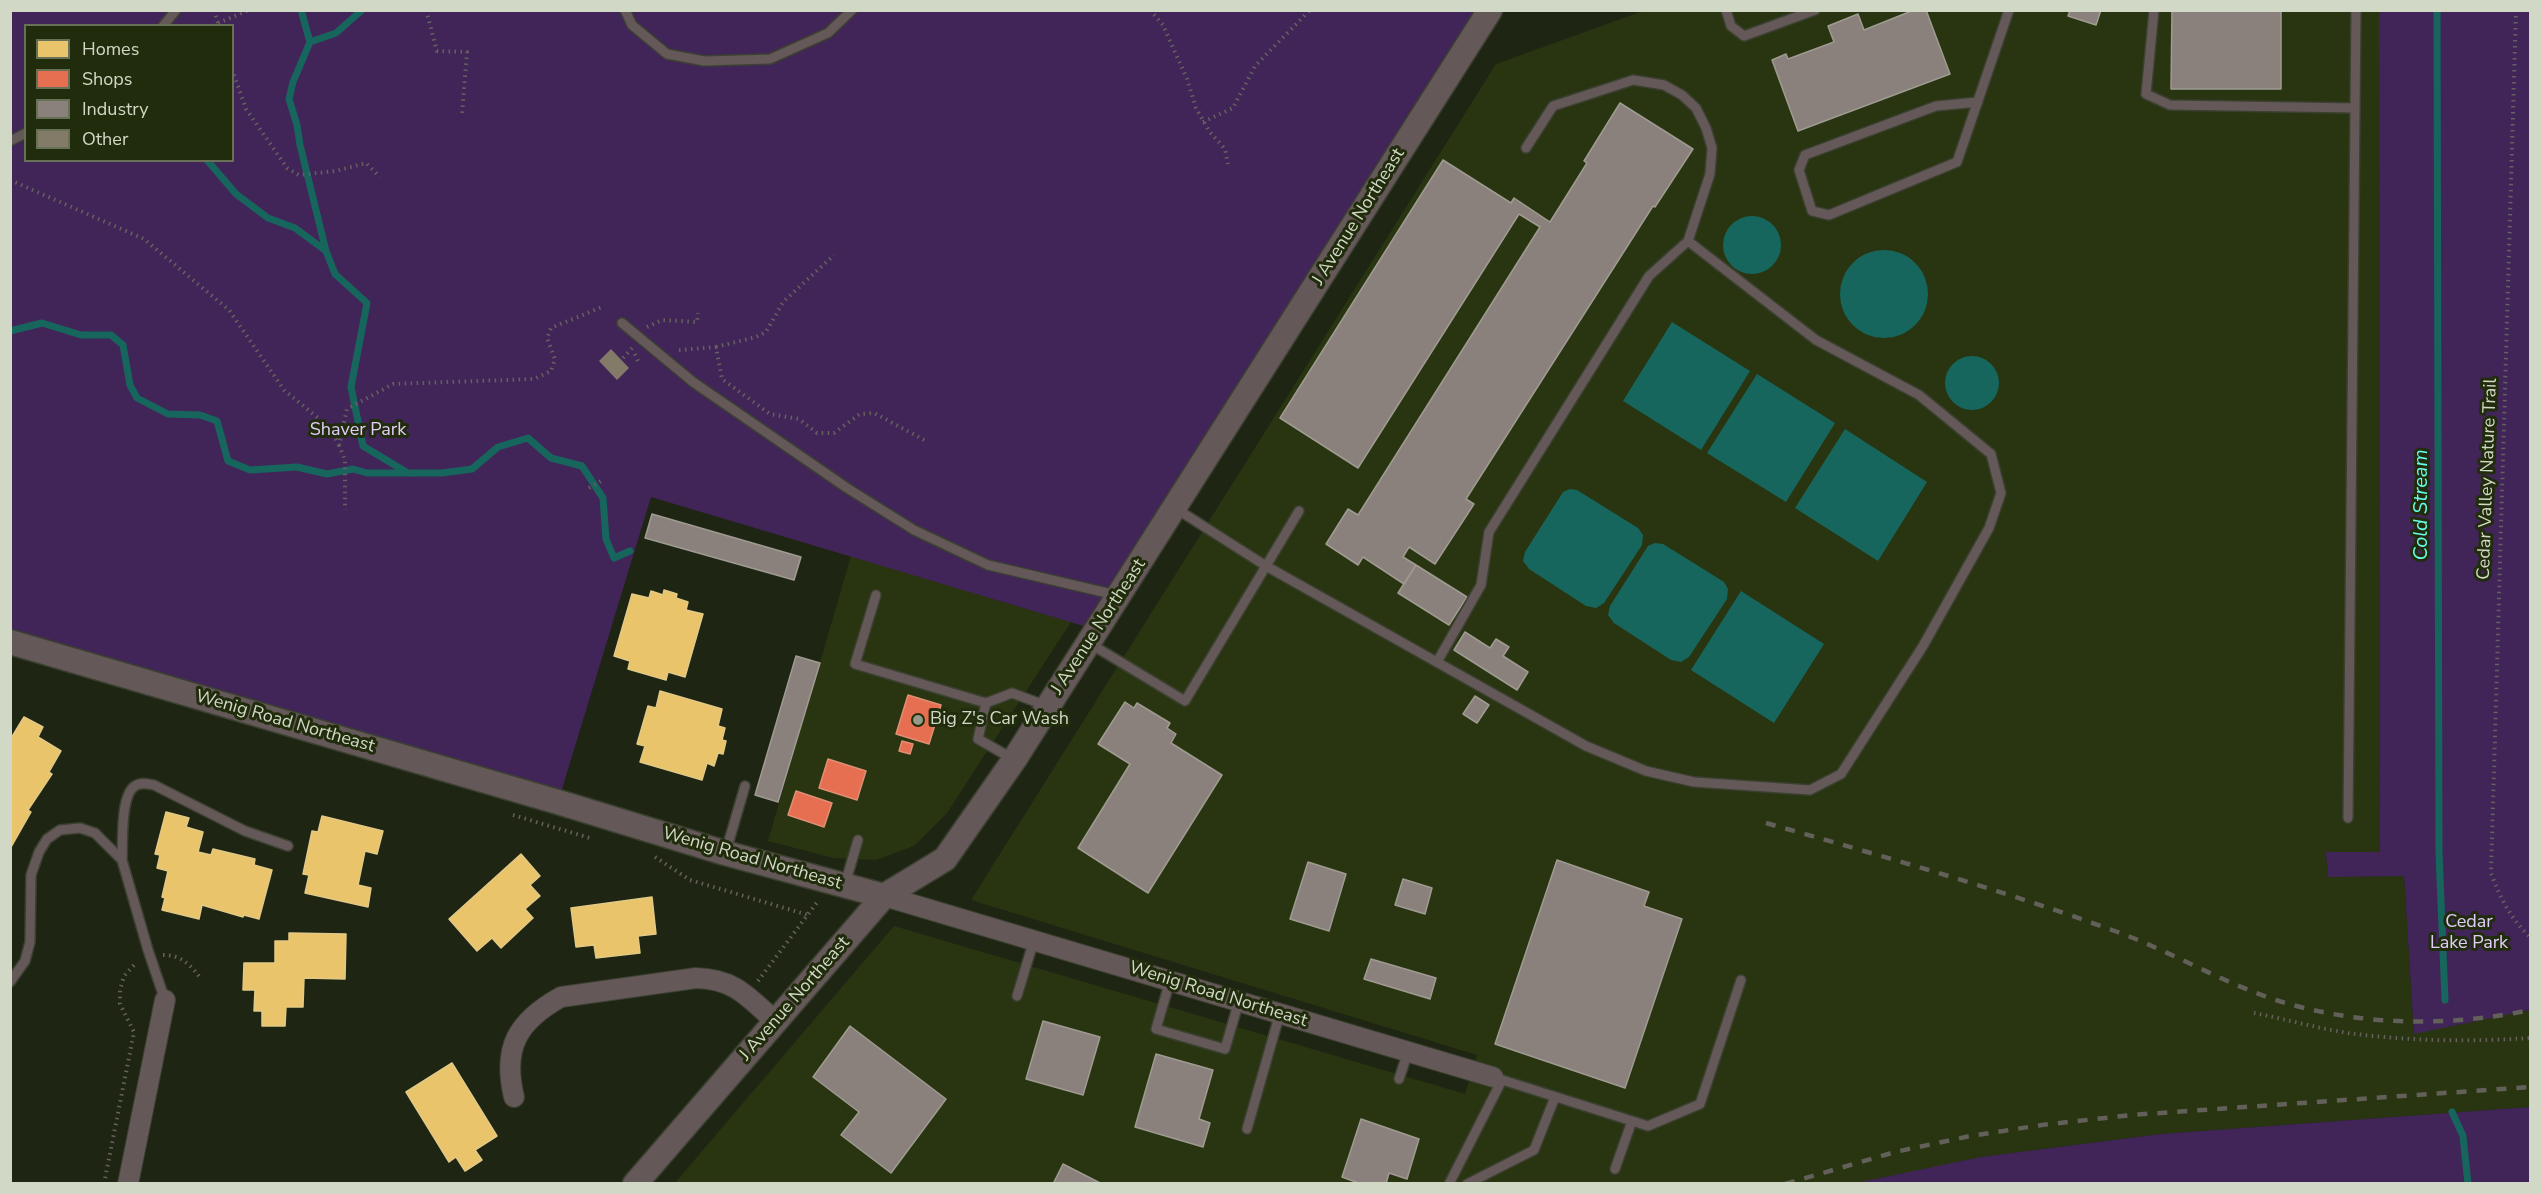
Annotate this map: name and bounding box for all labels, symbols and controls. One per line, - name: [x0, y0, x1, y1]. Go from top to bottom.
- legend: [24, 24, 234, 162]
- text: Homes: [82, 37, 139, 61]
- text: Shops: [82, 67, 132, 91]
- text: Industry: [82, 97, 149, 121]
- text: Other: [82, 127, 128, 151]
- street label: J Avenue Northeast: [1308, 145, 1410, 289]
- street label: Cedar Valley Nature Trail: [2474, 378, 2502, 580]
- park label: Shaver Park: [310, 420, 406, 442]
- water label: Cold Stream: [2410, 449, 2434, 561]
- street label: J Avenue Northeast: [1047, 555, 1151, 699]
- street label: Wenig Road Northeast: [193, 686, 377, 758]
- place label: Big Z's Car Wash: [930, 709, 1069, 731]
- marker: Big Z's Car Wash: [911, 713, 925, 727]
- street label: Wenig Road Northeast: [660, 823, 844, 895]
- park label: Cedar Lake Park: [2430, 912, 2508, 954]
- street label: J Avenue Northeast: [735, 933, 855, 1065]
- street label: Wenig Road Northeast: [1126, 958, 1310, 1032]

